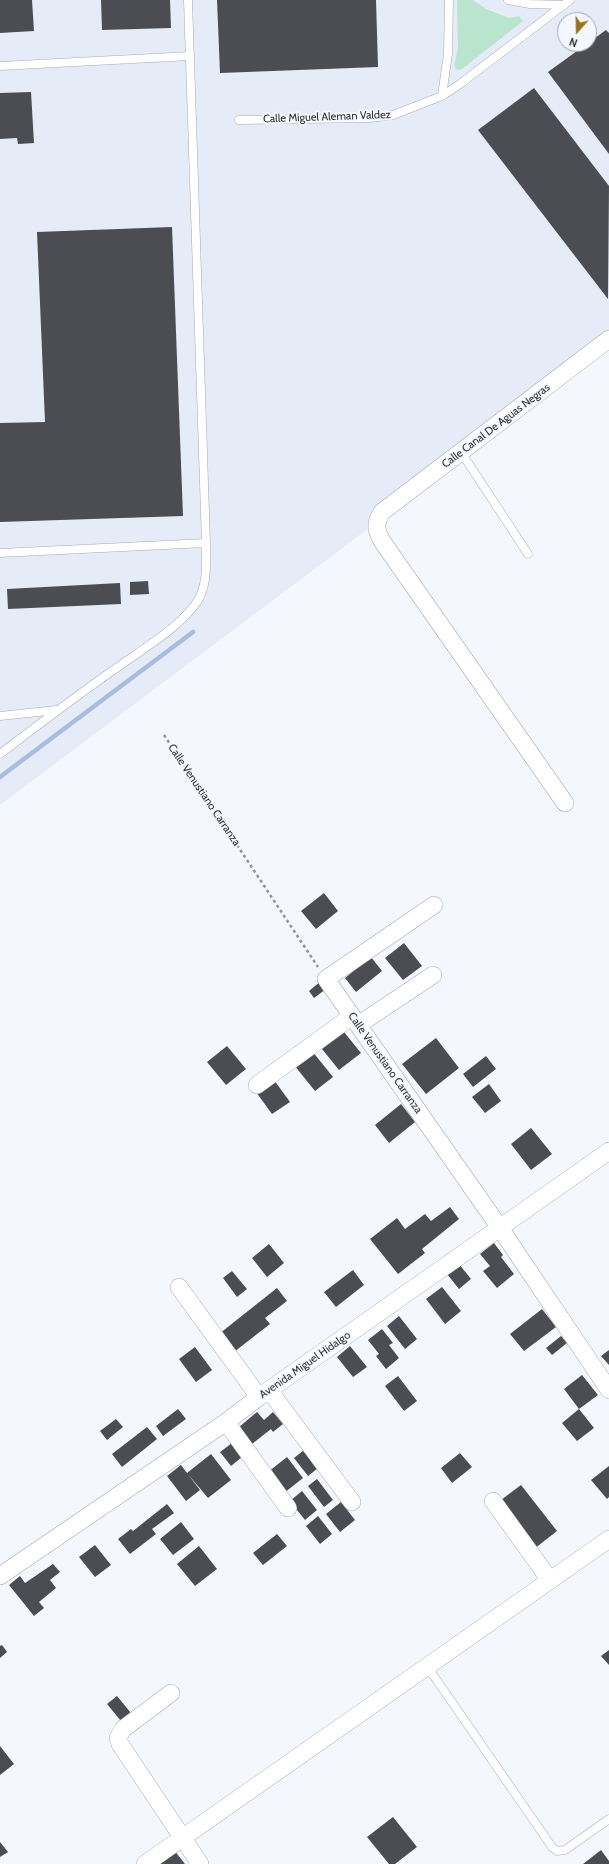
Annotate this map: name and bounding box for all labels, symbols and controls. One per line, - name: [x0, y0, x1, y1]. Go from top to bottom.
- north arrow: [557, 12, 597, 52]
- text: N: [567, 34, 579, 50]
- street label: Calle Miguel Aleman Valdez: [263, 108, 391, 126]
- street label: Calle Canal De Aguas Negras: [439, 381, 553, 471]
- street label: Calle Venustiano Carranza: [165, 741, 243, 849]
- street label: Calle Venustiano Carranza: [345, 1010, 425, 1116]
- street label: Avenida Miguel Hidalgo: [257, 1329, 353, 1401]

